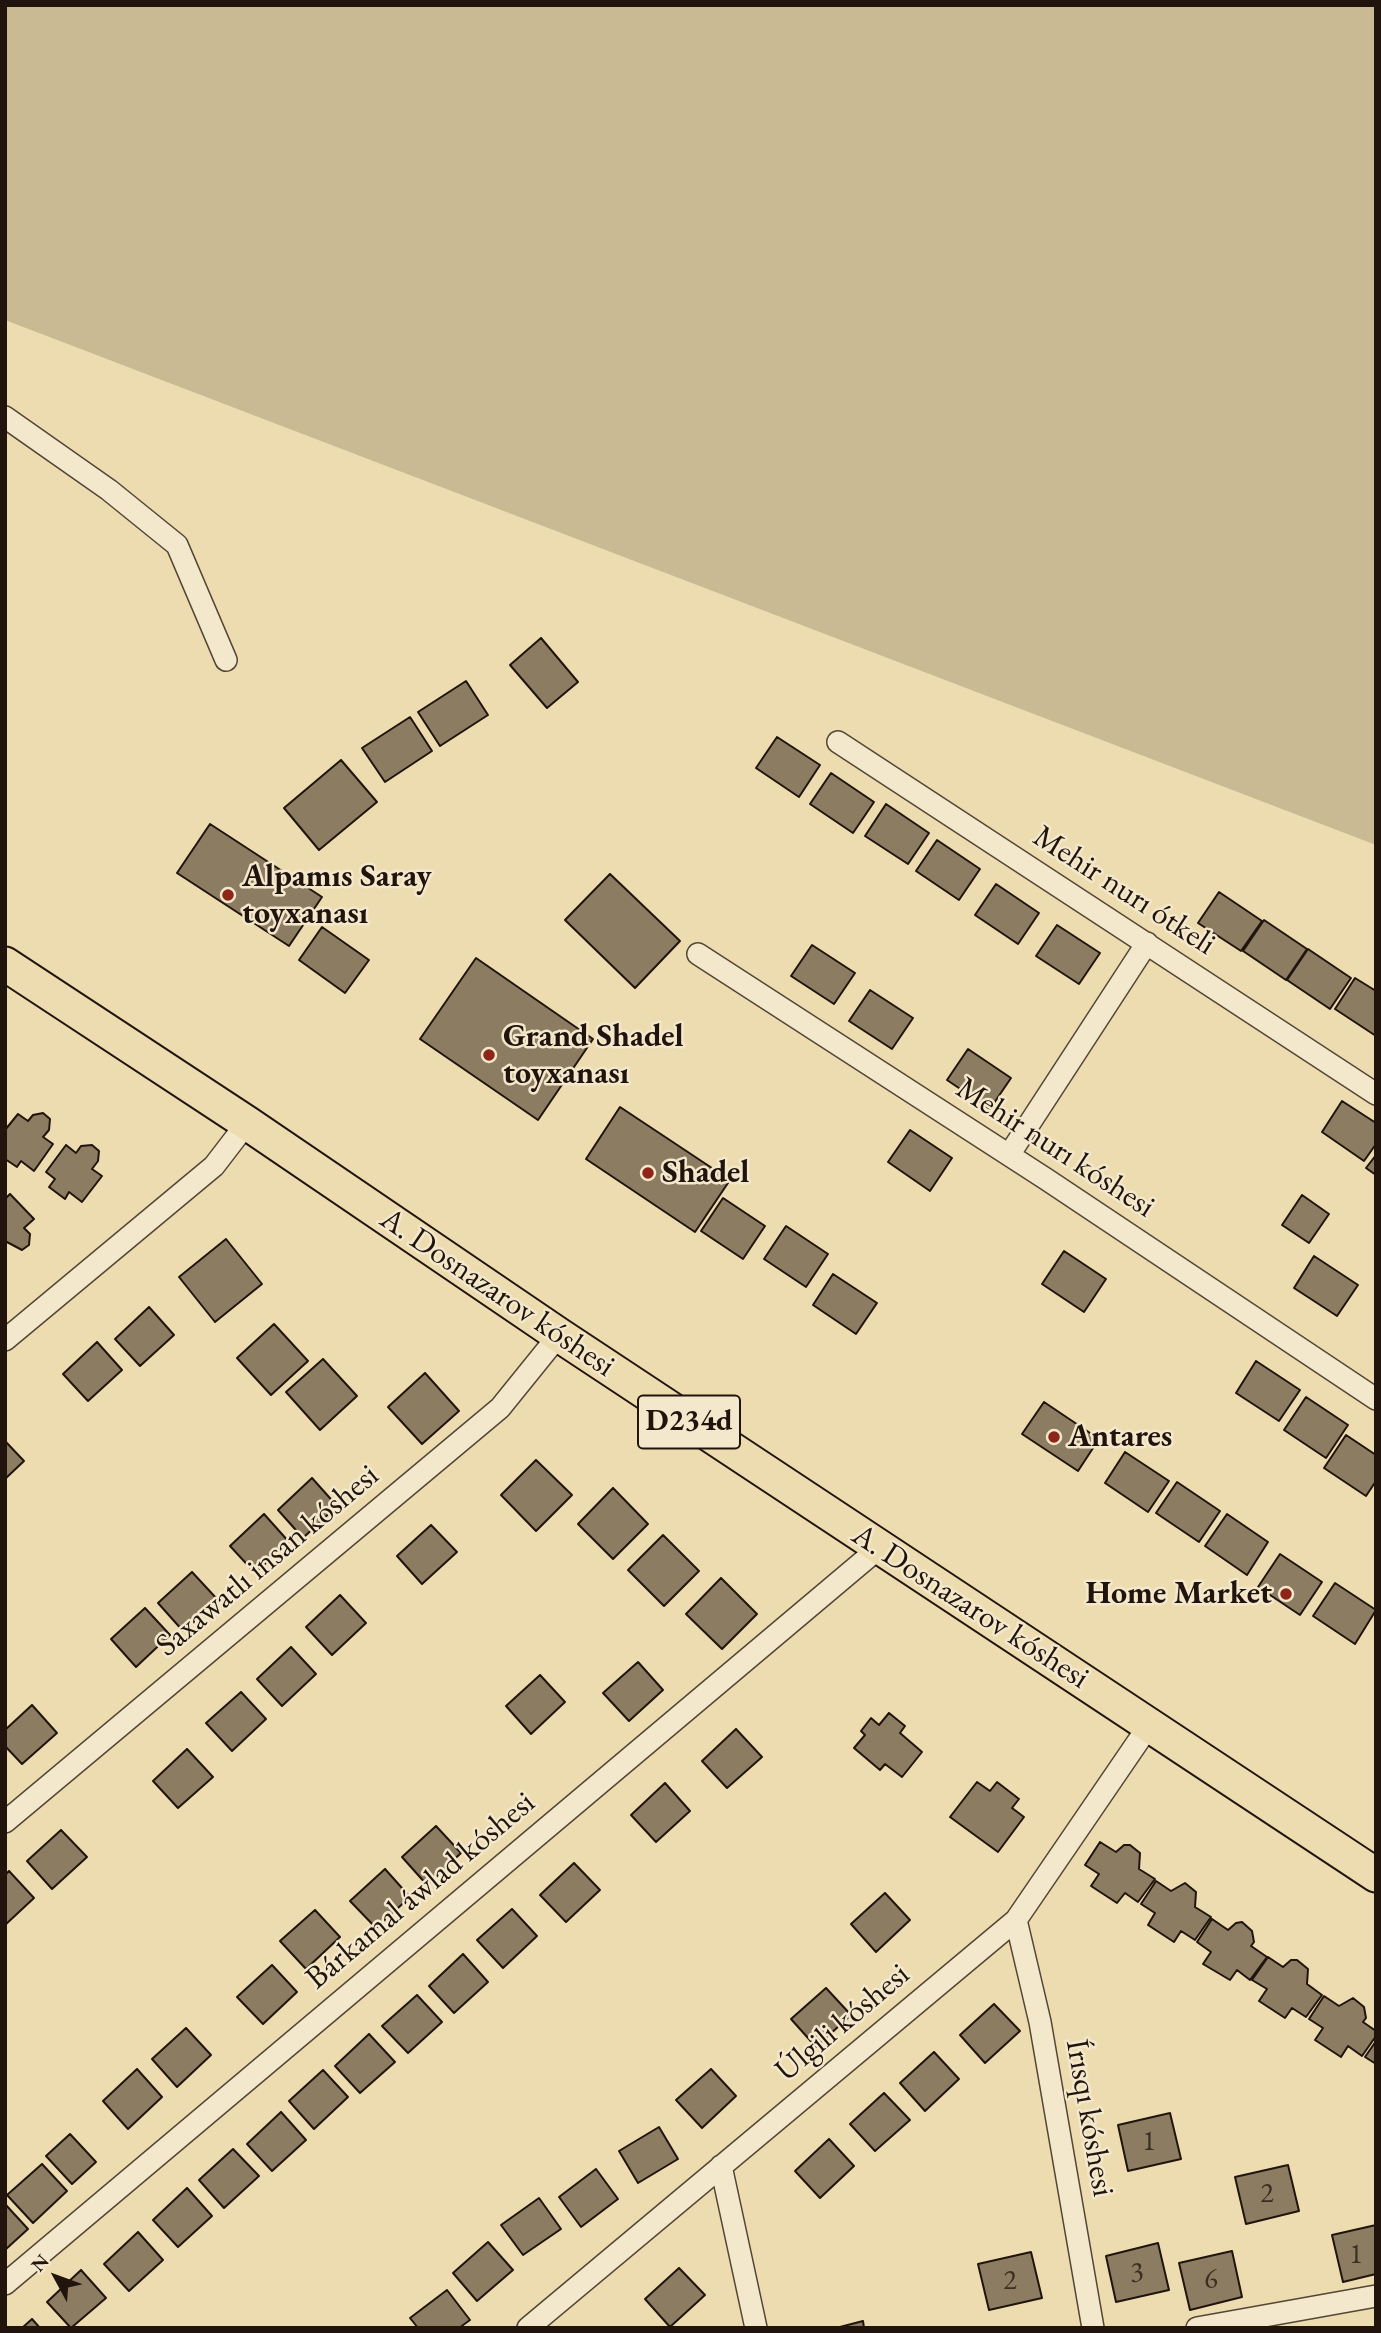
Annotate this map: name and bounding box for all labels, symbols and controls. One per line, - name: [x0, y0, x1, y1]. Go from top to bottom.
- street label: Mehir nurı ótkeli: [1026, 818, 1222, 964]
- place label: Alpamıs Saray toyxanası: [242, 858, 432, 933]
- marker: Alpamıs Saray toyxanası: [220, 887, 236, 903]
- place label: Grand Shadel toyxanası: [503, 1018, 684, 1093]
- marker: Grand Shadel toyxanası: [481, 1047, 497, 1063]
- street label: Mehir nurı kóshesi: [948, 1070, 1162, 1226]
- place label: Shadel: [662, 1154, 749, 1192]
- marker: Shadel: [640, 1165, 656, 1181]
- street label: A. Dosnazarov kóshesi: [372, 1200, 622, 1386]
- road number: D234d: [638, 1396, 740, 1448]
- place label: Antares: [1068, 1418, 1172, 1456]
- marker: Antares: [1046, 1429, 1062, 1445]
- street label: Saxawatlı insan kóshesi: [149, 1457, 387, 1665]
- street label: A. Dosnazarov kóshesi: [844, 1516, 1096, 1698]
- place label: Home Market: [1085, 1575, 1272, 1613]
- marker: Home Market: [1278, 1586, 1294, 1602]
- street label: Bárkamal áwlad kóshesi: [299, 1784, 543, 1998]
- street label: Úlgili kóshesi: [768, 1956, 918, 2090]
- street label: Írısqı kóshesi: [1056, 2036, 1122, 2200]
- house number: 1: [1142, 2125, 1156, 2159]
- house number: 2: [1260, 2177, 1274, 2211]
- house number: 1: [1349, 2238, 1363, 2272]
- north arrow: [21, 2242, 91, 2312]
- text: N: [25, 2249, 54, 2277]
- house number: 3: [1130, 2256, 1144, 2290]
- house number: 6: [1204, 2263, 1218, 2297]
- house number: 2: [1003, 2264, 1017, 2298]

